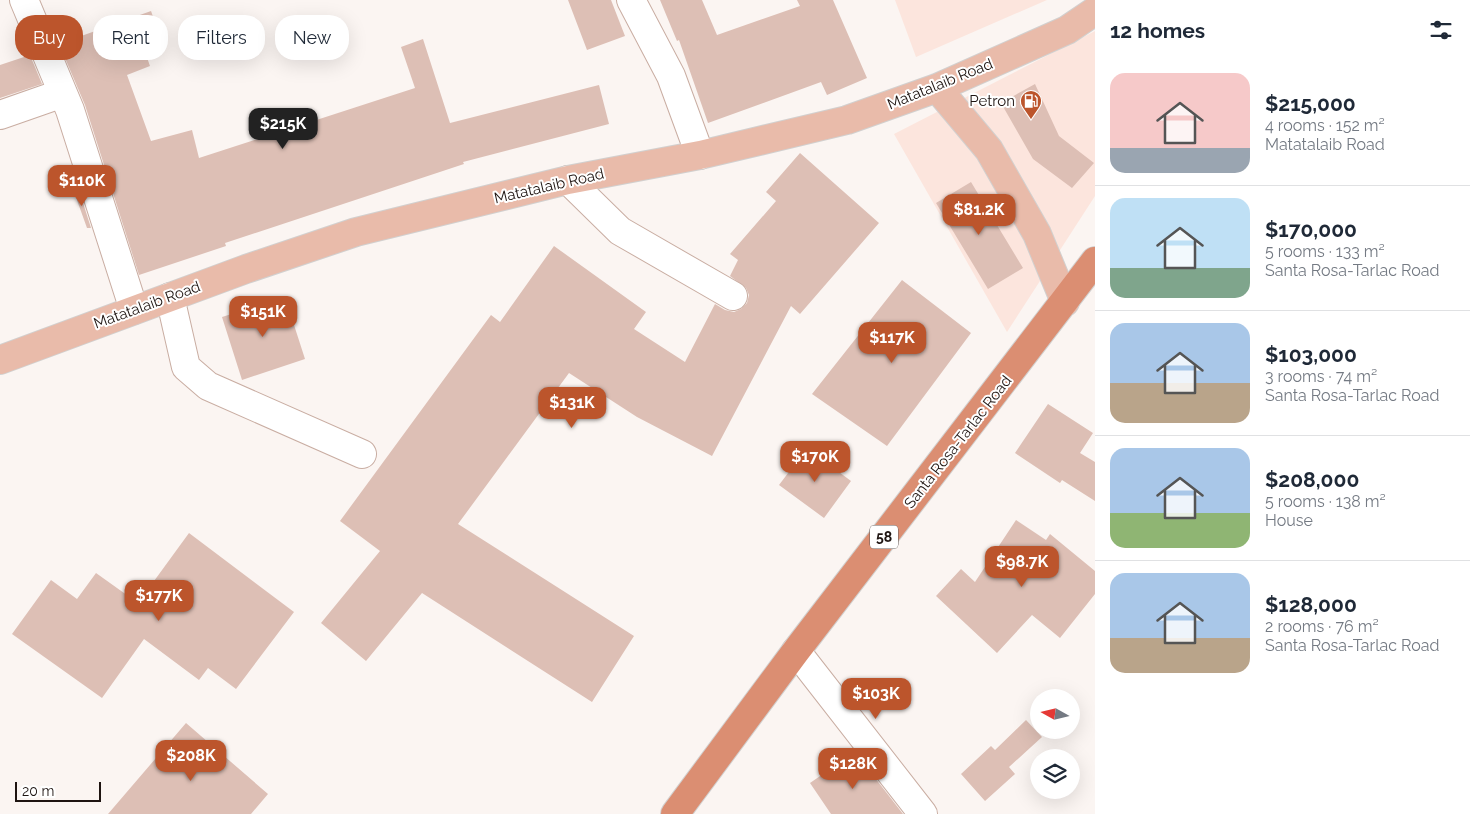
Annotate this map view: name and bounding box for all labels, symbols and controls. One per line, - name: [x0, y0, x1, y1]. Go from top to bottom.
- chip: Buy: [15, 15, 83, 60]
- chip: Rent: [93, 15, 168, 60]
- chip: Filters: [178, 15, 265, 60]
- chip: New: [275, 15, 349, 60]
- icon: filters: [1427, 16, 1455, 44]
- text: 12 homes: [1110, 18, 1205, 43]
- street label: Matatalaib Road: [885, 55, 995, 113]
- fuel station icon: Petron: [1019, 89, 1043, 120]
- text: $215,000: [1265, 91, 1356, 116]
- place label: Petron: [969, 92, 1015, 110]
- icon: home: [1150, 93, 1210, 153]
- pin: $215K: [248, 108, 318, 150]
- text: $215K: [260, 114, 306, 133]
- text: 4 rooms · 152 m²: [1265, 116, 1385, 135]
- text: Matatalaib Road: [1265, 135, 1385, 154]
- pin: $110K: [47, 164, 117, 207]
- street label: Matatalaib Road: [492, 165, 606, 207]
- text: $110K: [59, 171, 105, 190]
- pin: $81.2K: [938, 194, 1020, 236]
- text: $81.2K: [953, 200, 1005, 219]
- text: $170,000: [1265, 217, 1357, 242]
- icon: home: [1150, 218, 1210, 278]
- text: 5 rooms · 133 m²: [1265, 242, 1385, 261]
- text: Santa Rosa-Tarlac Road: [1265, 261, 1439, 280]
- street label: Matatalaib Road: [91, 277, 203, 333]
- pin: $151K: [228, 296, 298, 338]
- text: $151K: [240, 302, 286, 321]
- pin: $117K: [857, 322, 927, 364]
- text: $117K: [869, 328, 915, 347]
- text: $103,000: [1265, 342, 1357, 367]
- icon: home: [1150, 343, 1210, 403]
- text: 3 rooms · 74 m²: [1265, 367, 1377, 386]
- street label: Santa Rosa-Tarlac Road: [901, 372, 1015, 512]
- pin: $131K: [537, 386, 607, 429]
- text: Santa Rosa-Tarlac Road: [1265, 386, 1439, 405]
- text: $131K: [549, 393, 595, 412]
- pin: $170K: [780, 440, 850, 483]
- text: $170K: [791, 447, 839, 466]
- text: $208,000: [1265, 467, 1359, 492]
- icon: home: [1150, 468, 1210, 528]
- text: 5 rooms · 138 m²: [1265, 492, 1386, 511]
- text: House: [1265, 511, 1313, 530]
- road number: 58: [870, 526, 898, 548]
- pin: $98.7K: [981, 546, 1063, 588]
- text: $98.7K: [996, 552, 1048, 571]
- pin: $177K: [124, 580, 194, 622]
- text: $177K: [136, 586, 182, 605]
- text: $128,000: [1265, 592, 1357, 617]
- icon: home: [1150, 593, 1210, 653]
- text: 2 rooms · 76 m²: [1265, 617, 1379, 636]
- text: Santa Rosa-Tarlac Road: [1265, 636, 1439, 655]
- pin: $103K: [841, 678, 911, 720]
- text: $103K: [852, 684, 900, 703]
- north arrow: [1030, 689, 1080, 739]
- map controls: [1030, 689, 1080, 799]
- pin: $208K: [156, 740, 226, 782]
- text: $208K: [166, 746, 216, 765]
- pin: $128K: [818, 748, 888, 790]
- button: layers: [1030, 749, 1080, 799]
- text: $128K: [829, 754, 877, 773]
- scale bar: [15, 779, 101, 802]
- text: 20 m: [22, 783, 54, 799]

